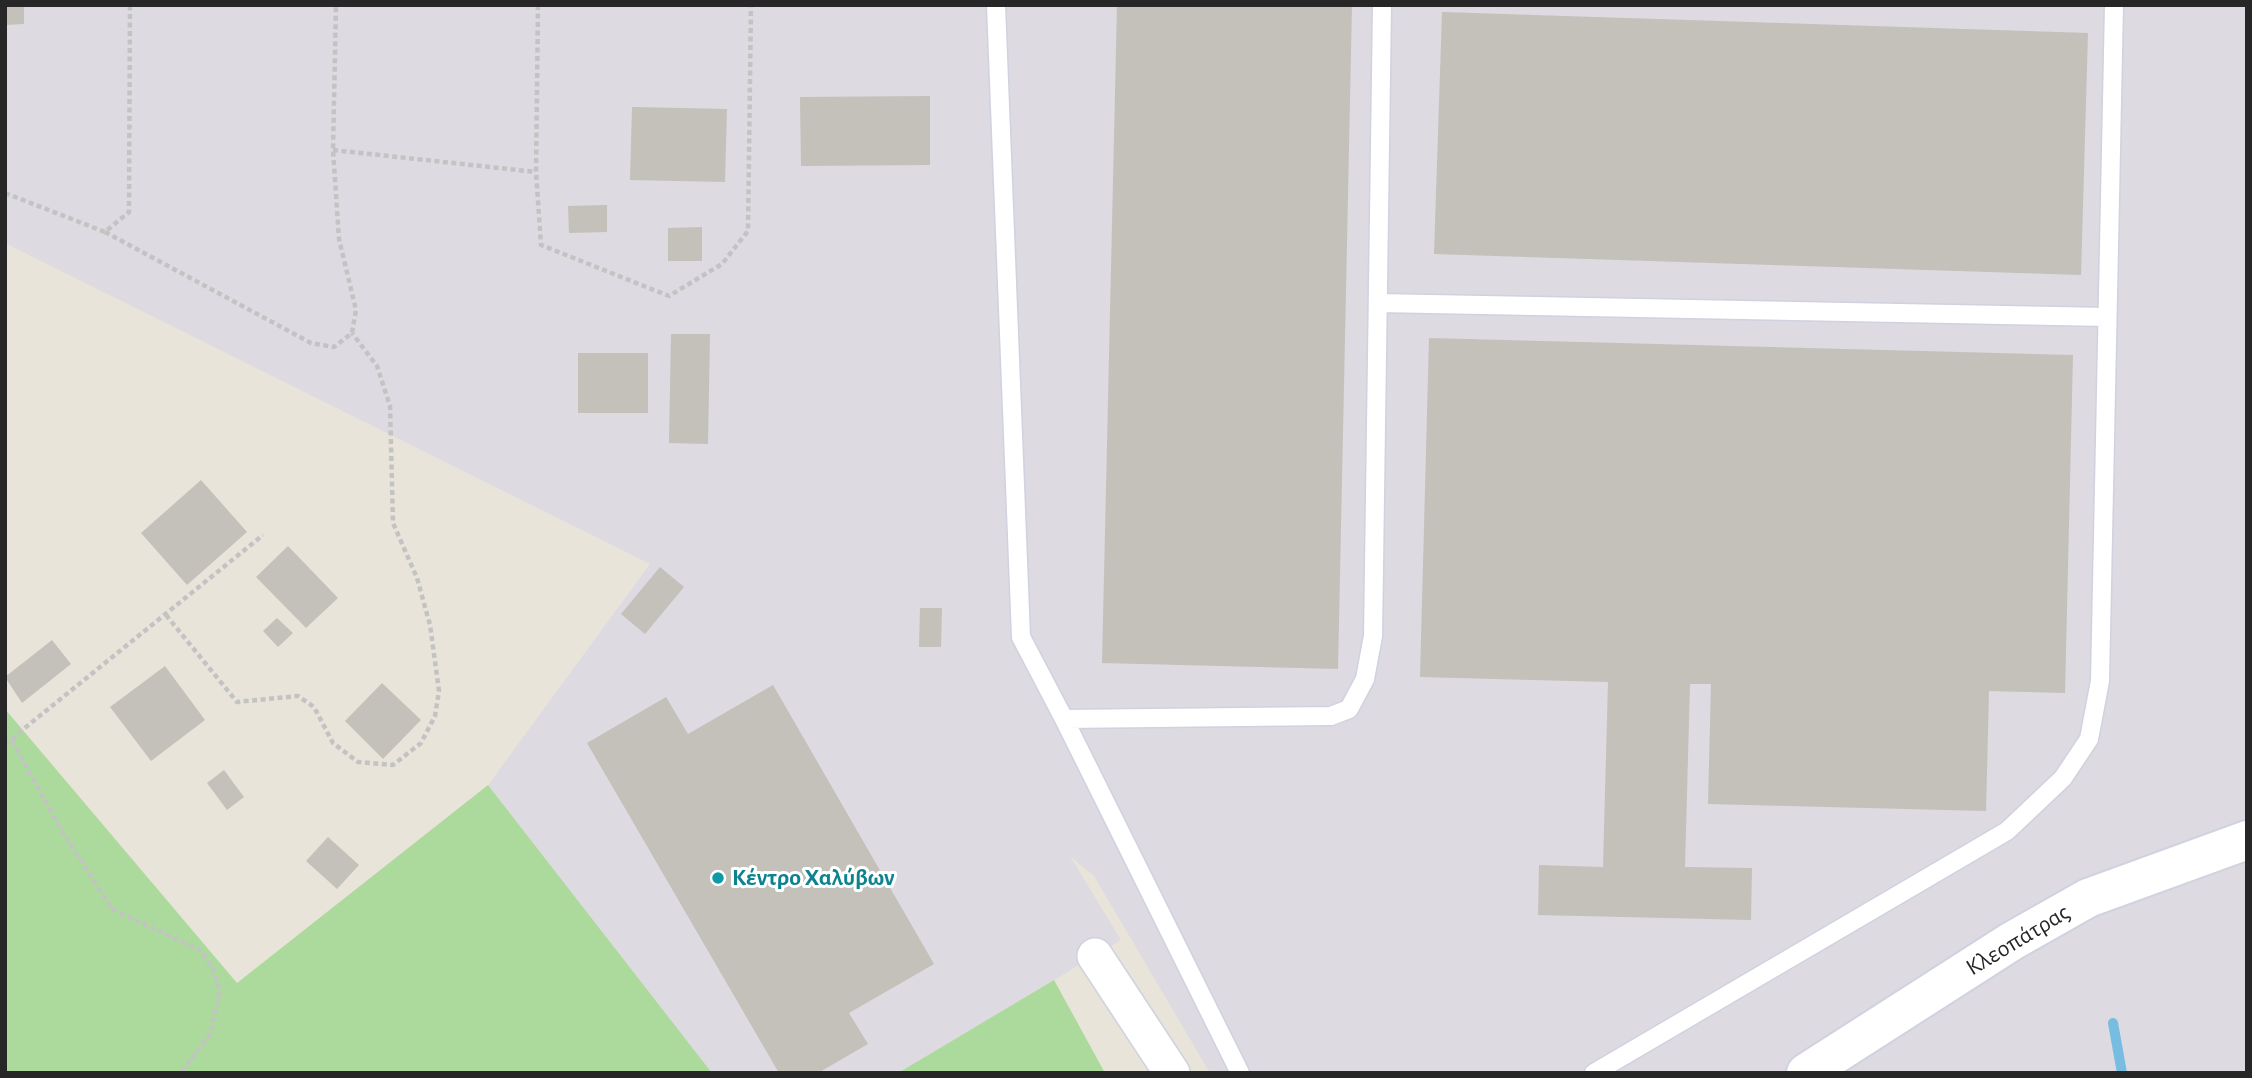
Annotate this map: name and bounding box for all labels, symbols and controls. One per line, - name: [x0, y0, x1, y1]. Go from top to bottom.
- place label: Κέντρο Χαλύβων: [732, 864, 895, 892]
- marker: Κέντρο Χαλύβων: [710, 870, 726, 886]
- street label: Κλεοπάτρας: [1961, 898, 2075, 982]

